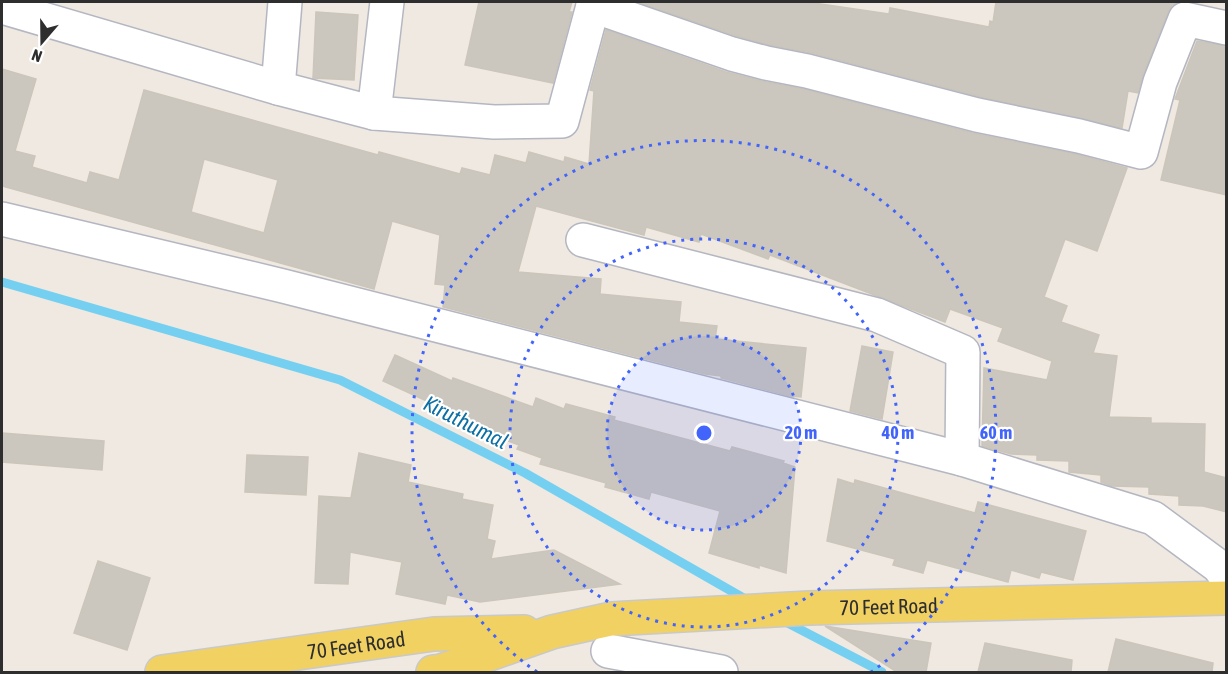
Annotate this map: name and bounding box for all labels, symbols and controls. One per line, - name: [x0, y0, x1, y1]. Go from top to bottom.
- north arrow: [12, 12, 72, 72]
- text: N: [29, 46, 44, 66]
- water label: Kiruthumal: [419, 390, 513, 454]
- text: 20 m: [785, 422, 817, 443]
- text: 40 m: [881, 422, 914, 443]
- text: 60 m: [980, 422, 1012, 443]
- centre of rings: [694, 423, 714, 443]
- street label: 70 Feet Road: [839, 593, 938, 619]
- street label: 70 Feet Road: [306, 626, 407, 664]

